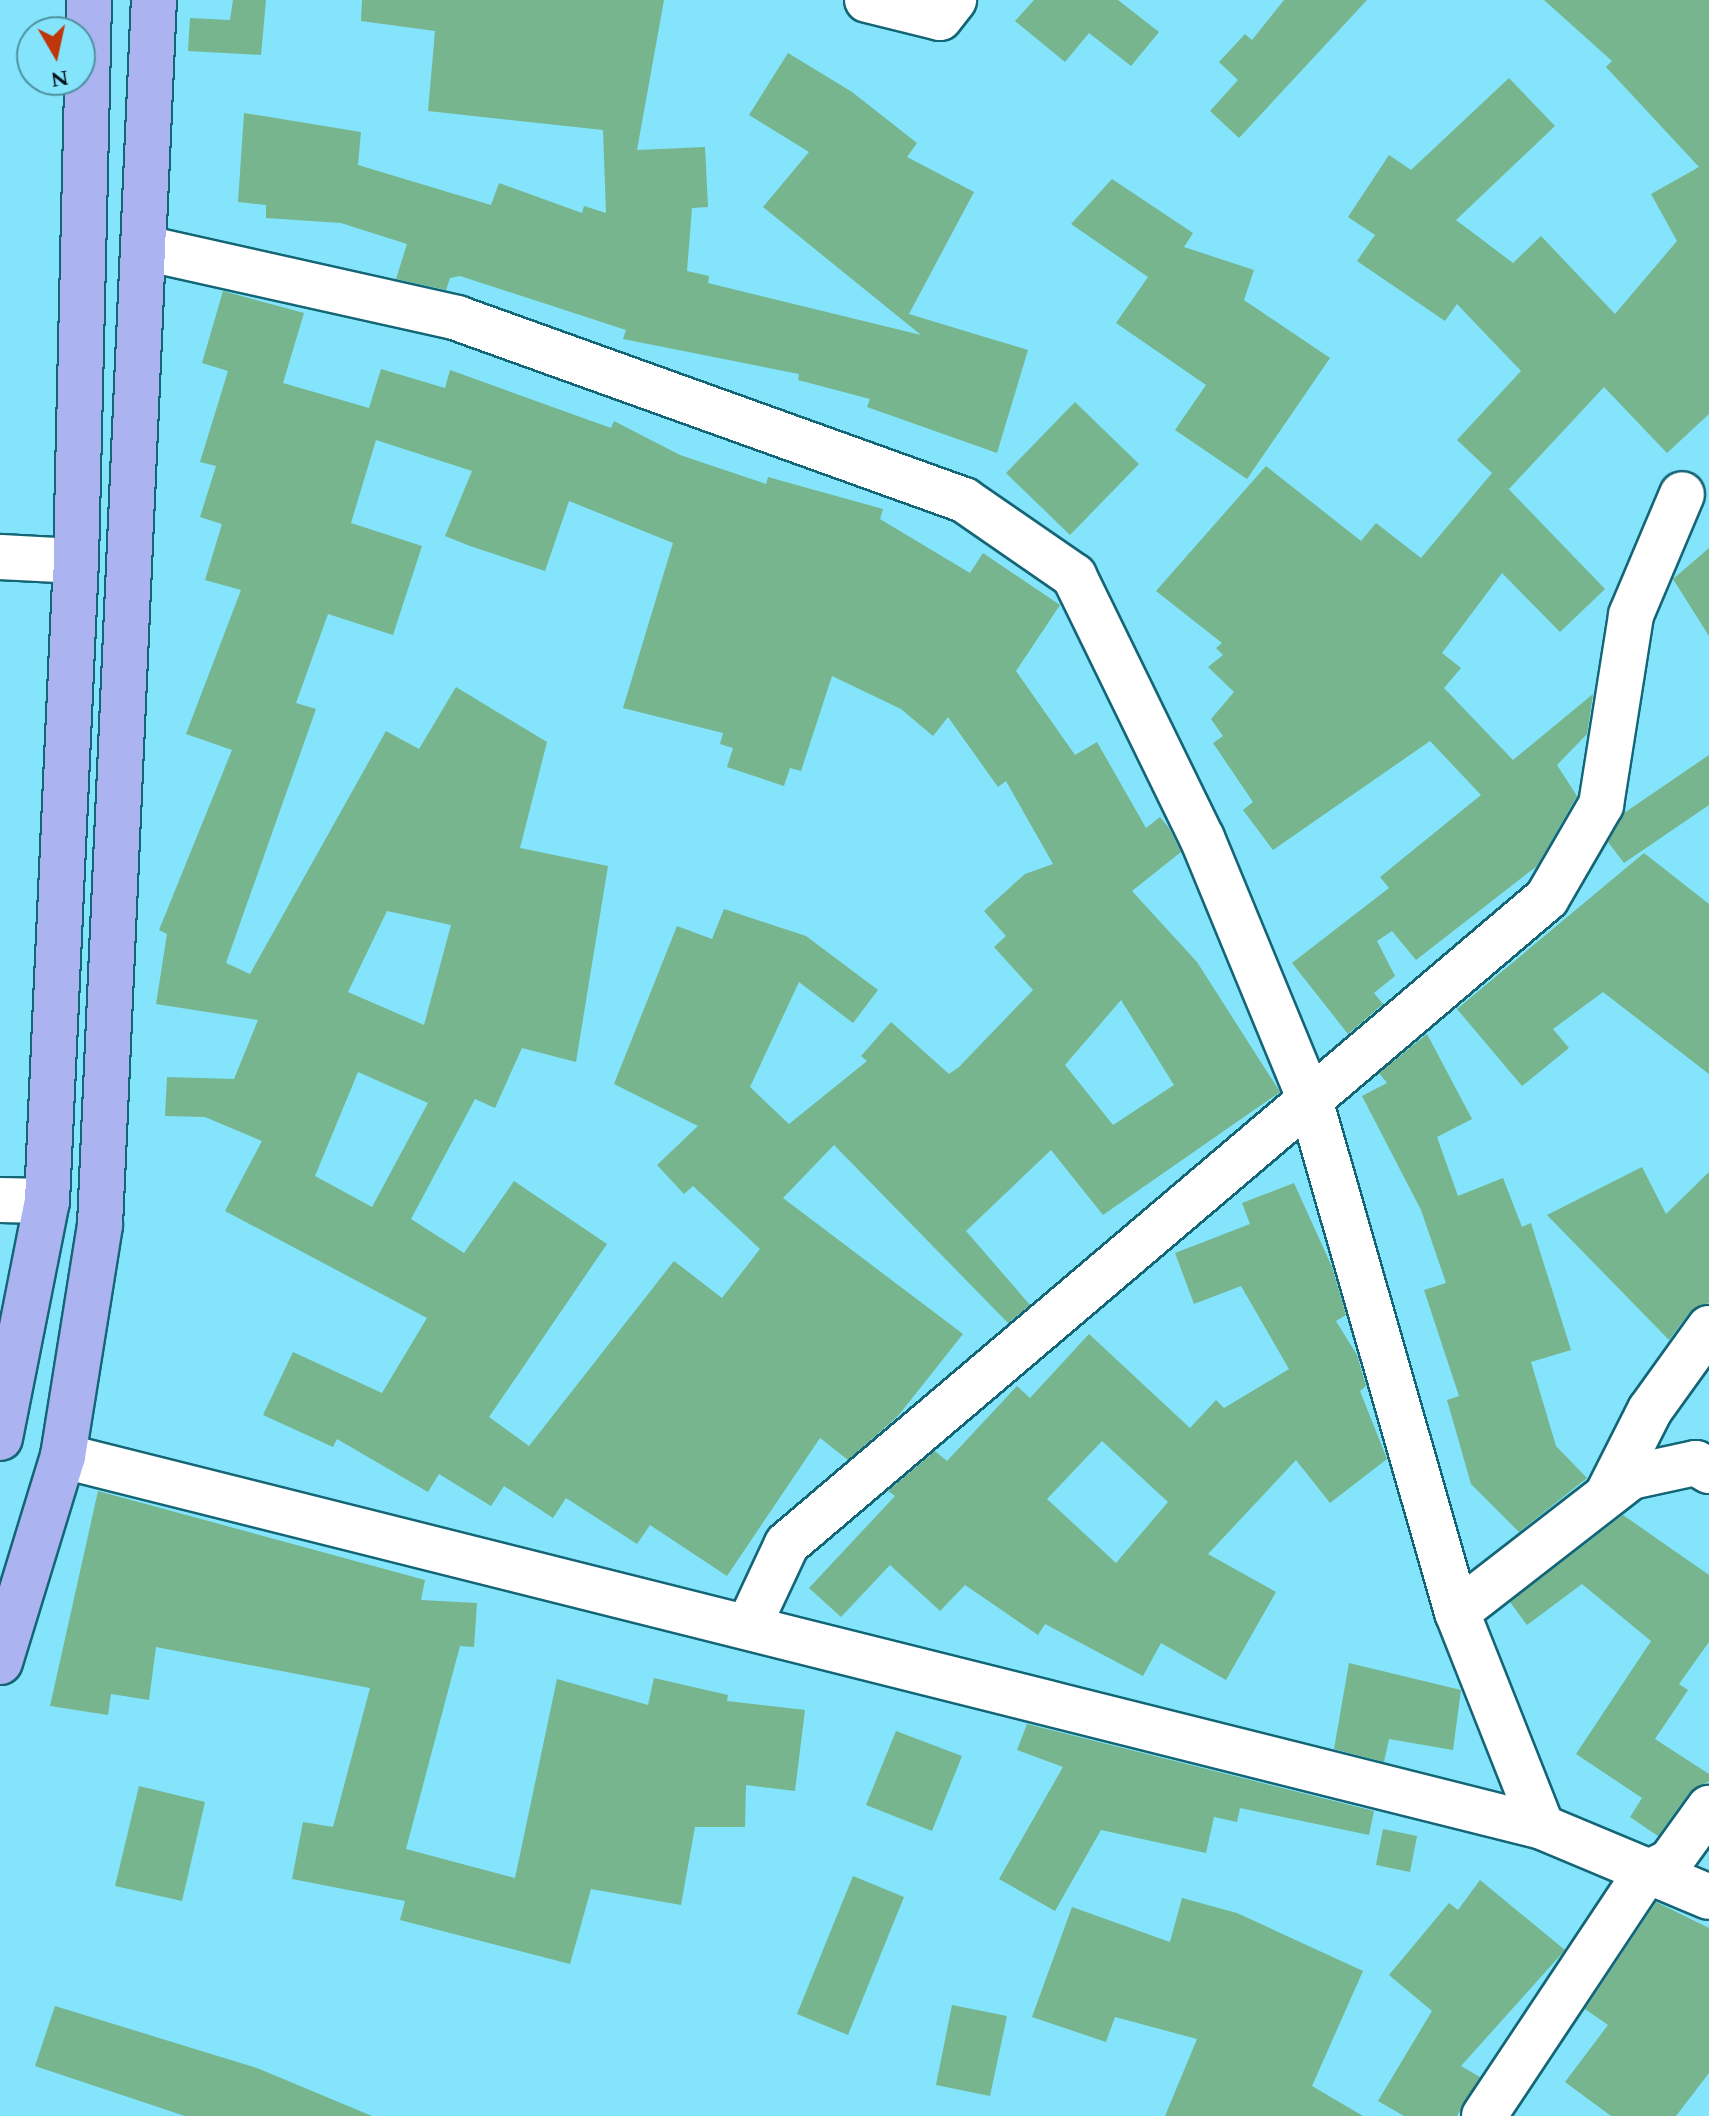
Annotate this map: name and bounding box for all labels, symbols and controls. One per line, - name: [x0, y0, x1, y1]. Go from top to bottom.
- north arrow: [16, 16, 96, 96]
- text: N: [48, 61, 71, 96]

